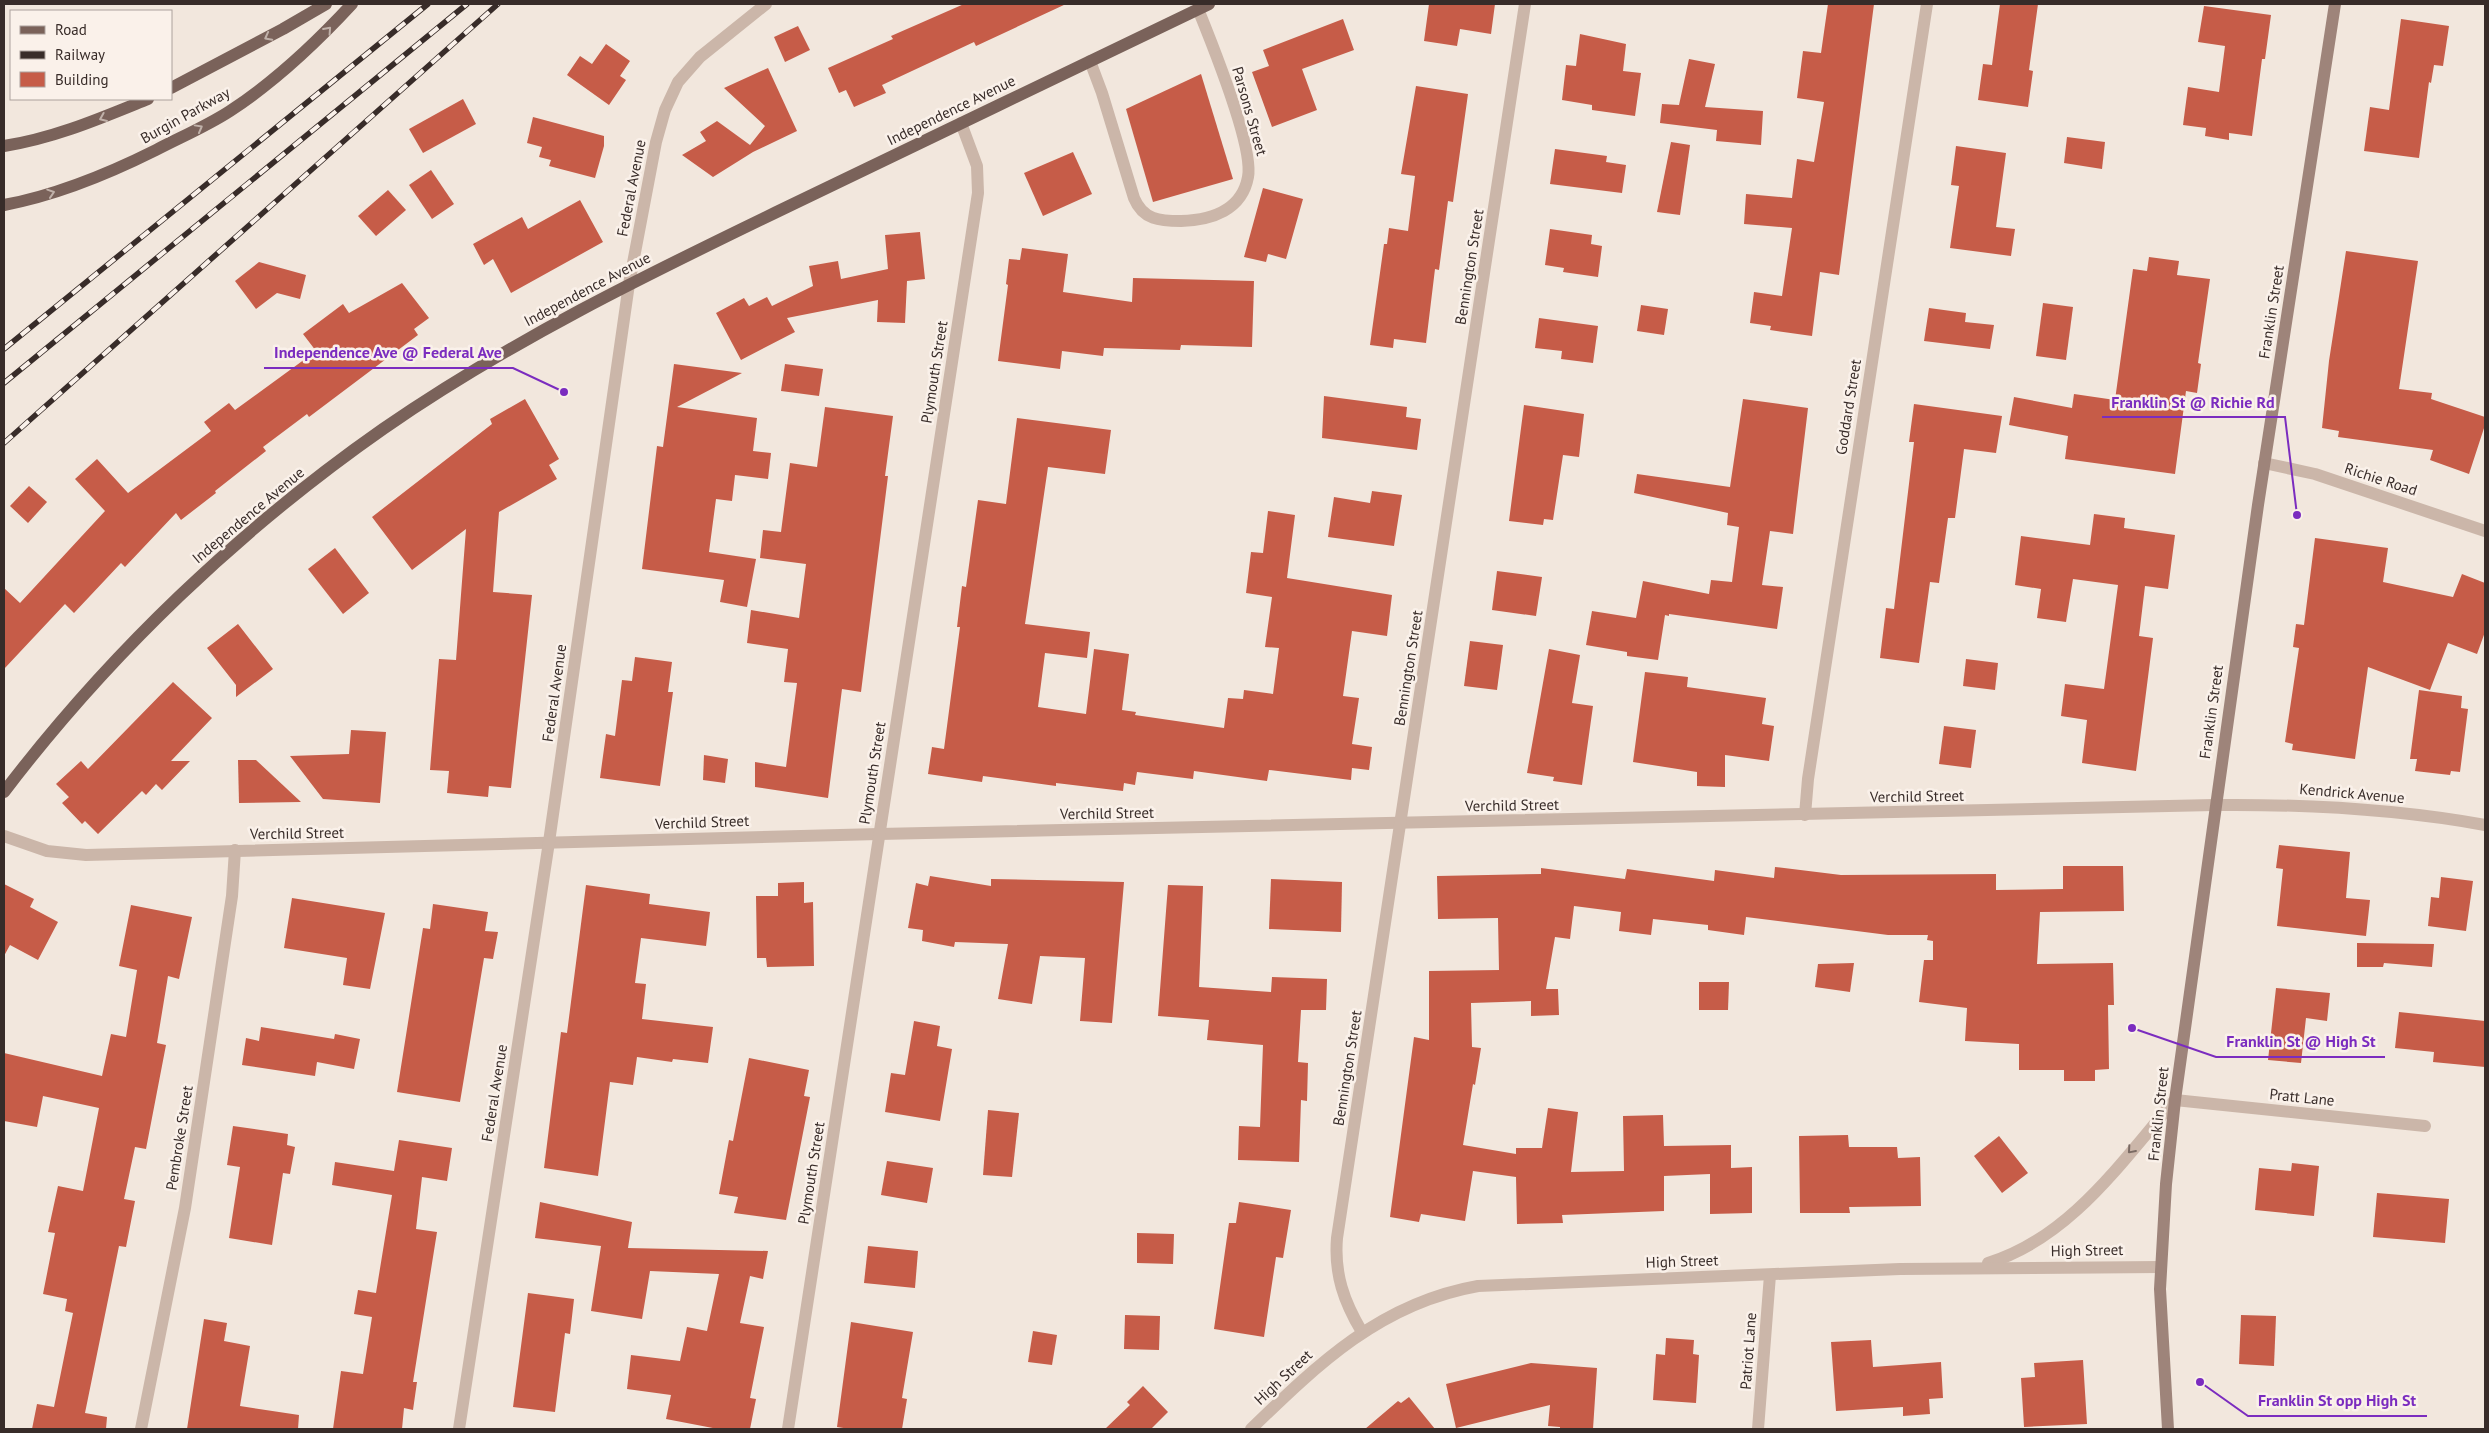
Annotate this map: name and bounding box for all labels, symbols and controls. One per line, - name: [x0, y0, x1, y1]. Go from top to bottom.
- legend: [10, 10, 172, 100]
- text: Road: [55, 20, 87, 39]
- one-way arrow: [322, 26, 331, 35]
- one-way arrow: [265, 31, 274, 41]
- text: Railway: [55, 45, 105, 64]
- street label: Parsons Street: [1228, 64, 1272, 158]
- text: Building: [55, 70, 109, 89]
- street label: Independence Avenue: [884, 71, 1018, 149]
- street label: Burgin Parkway: [137, 83, 233, 147]
- one-way arrow: [99, 111, 108, 122]
- one-way arrow: [194, 124, 203, 134]
- street label: Federal Avenue: [612, 138, 650, 238]
- one-way arrow: [46, 189, 55, 199]
- street label: Bennington Street: [1450, 208, 1488, 326]
- street label: Independence Avenue: [521, 248, 653, 330]
- street label: Franklin Street: [2254, 264, 2288, 360]
- street label: Plymouth Street: [917, 319, 951, 425]
- callout: Independence Ave @ Federal Ave: [264, 337, 513, 368]
- text: Independence Ave @ Federal Ave: [274, 342, 502, 362]
- street label: Goddard Street: [1831, 358, 1865, 456]
- callout: Franklin St @ Richie Rd: [2102, 386, 2285, 417]
- text: Franklin St @ Richie Rd: [2111, 392, 2275, 412]
- street label: Richie Road: [2342, 458, 2420, 500]
- street label: Independence Avenue: [188, 463, 308, 567]
- street label: Bennington Street: [1389, 609, 1427, 727]
- street label: Federal Avenue: [538, 643, 570, 743]
- street label: Franklin Street: [2195, 664, 2227, 760]
- street label: Plymouth Street: [855, 720, 889, 826]
- street label: Kendrick Avenue: [2299, 779, 2405, 807]
- street label: Verchild Street: [1869, 786, 1964, 806]
- street label: Verchild Street: [1464, 795, 1559, 815]
- street label: Verchild Street: [1059, 803, 1154, 823]
- street label: Verchild Street: [654, 811, 749, 833]
- street label: Verchild Street: [249, 823, 344, 843]
- street label: Bennington Street: [1328, 1009, 1366, 1127]
- callout: Franklin St @ High St: [2216, 1026, 2385, 1057]
- text: Franklin St @ High St: [2226, 1031, 2376, 1051]
- street label: Federal Avenue: [477, 1043, 511, 1143]
- street label: Franklin Street: [2144, 1066, 2172, 1162]
- street label: Pembroke Street: [161, 1084, 197, 1192]
- street label: Pratt Lane: [2269, 1084, 2335, 1110]
- street label: Plymouth Street: [794, 1120, 828, 1226]
- one-way arrow: [2128, 1144, 2137, 1153]
- street label: High Street: [2050, 1240, 2124, 1260]
- street label: High Street: [1645, 1250, 1719, 1272]
- street label: Patriot Lane: [1736, 1312, 1760, 1390]
- street label: High Street: [1250, 1345, 1316, 1409]
- callout: Franklin St opp High St: [2248, 1385, 2427, 1416]
- text: Franklin St opp High St: [2258, 1390, 2417, 1410]

